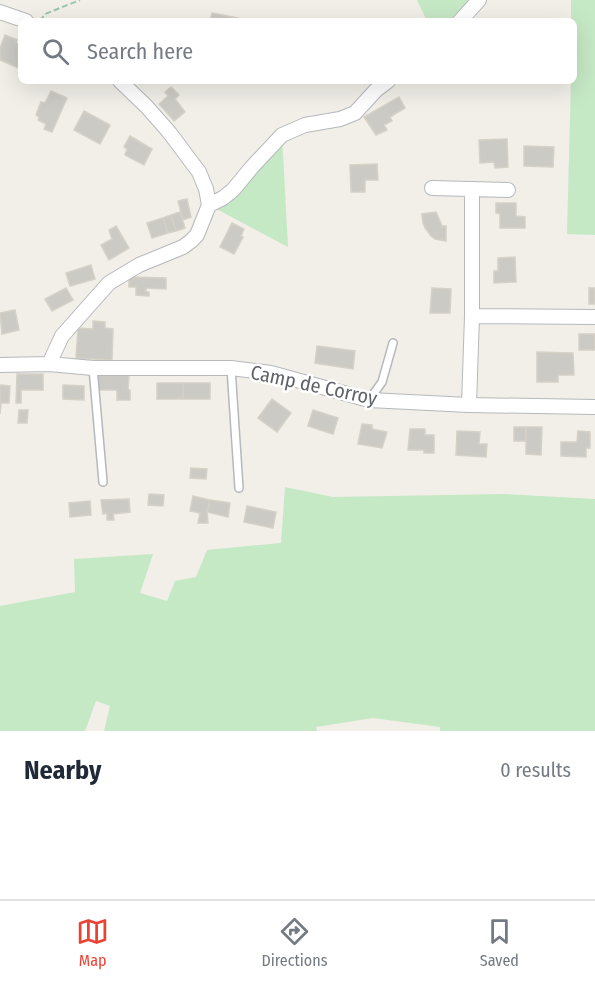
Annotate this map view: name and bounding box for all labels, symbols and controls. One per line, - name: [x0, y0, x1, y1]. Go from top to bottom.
- search box: [18, 18, 577, 84]
- icon: search: [39, 35, 72, 68]
- text: Search here: [87, 38, 193, 65]
- street label: Camp de Corroy: [248, 360, 380, 410]
- text: Nearby: [24, 755, 101, 786]
- text: 0 results: [500, 758, 571, 782]
- tab: Map: [76, 915, 109, 970]
- tab: Directions: [261, 915, 328, 970]
- tab: Saved: [480, 915, 519, 970]

